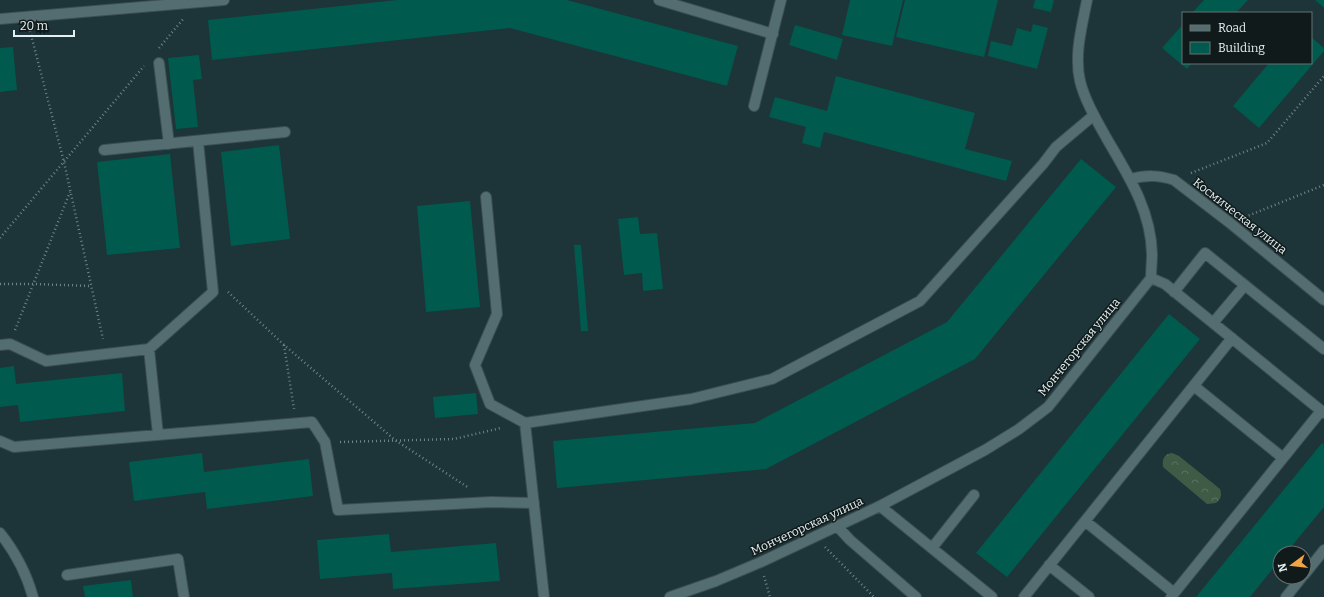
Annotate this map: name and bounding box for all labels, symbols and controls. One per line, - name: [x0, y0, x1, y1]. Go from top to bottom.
- scale bar: [14, 12, 74, 38]
- legend: [1182, 12, 1312, 64]
- text: 20 m: [20, 19, 49, 33]
- text: Road: [1218, 21, 1246, 35]
- text: Building: [1218, 41, 1265, 55]
- street label: Космическая улица: [1190, 175, 1290, 257]
- street label: Мончегорская улица: [1035, 295, 1123, 399]
- street label: Мончегорская улица: [749, 494, 866, 558]
- north arrow: [1272, 545, 1312, 585]
- text: N: [1275, 561, 1290, 573]

